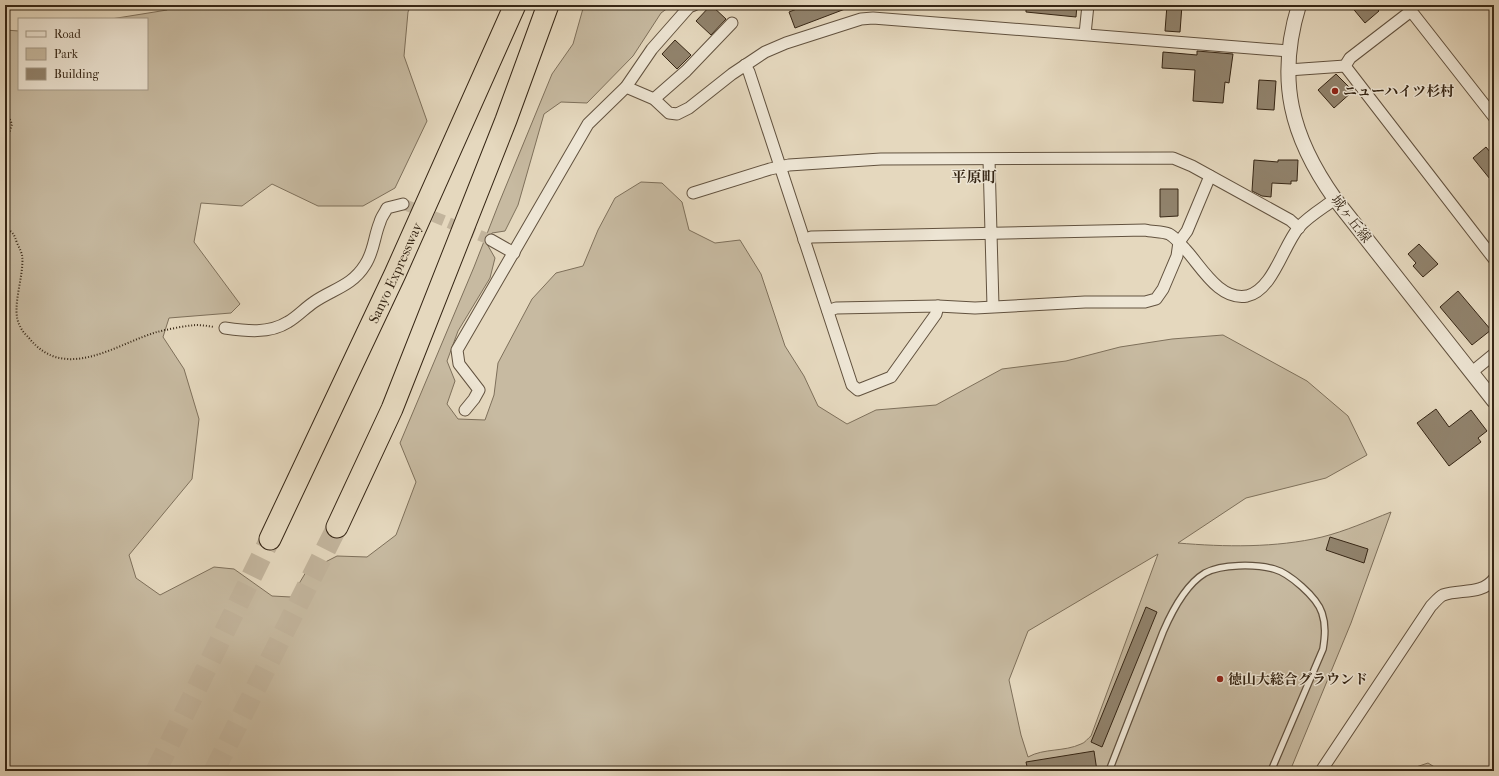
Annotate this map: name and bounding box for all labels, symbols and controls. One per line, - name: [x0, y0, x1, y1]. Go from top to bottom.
- legend: [18, 18, 148, 90]
- text: Road: [54, 27, 81, 41]
- text: Park: [54, 47, 79, 61]
- text: Building: [54, 67, 99, 81]
- place label: ニューハイツ杉村: [1343, 83, 1454, 100]
- marker: ニューハイツ杉村: [1330, 86, 1340, 96]
- district label: 平原町: [951, 168, 997, 186]
- street label: 城ヶ丘線: [1327, 192, 1375, 246]
- street label: Sanyo Expressway: [364, 219, 426, 326]
- place label: 徳山大総合グラウンド: [1228, 671, 1368, 688]
- marker: 徳山大総合グラウンド: [1215, 674, 1225, 684]

